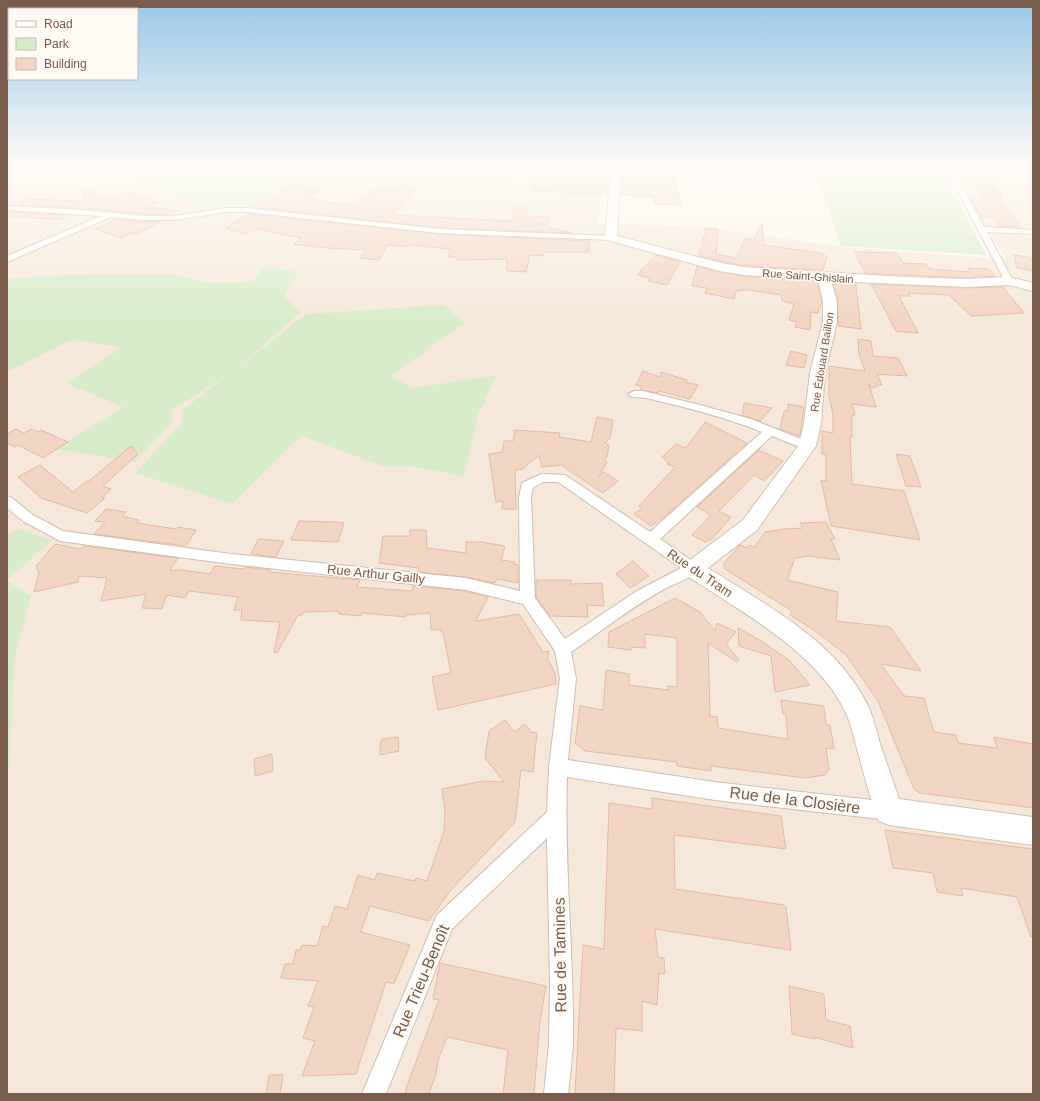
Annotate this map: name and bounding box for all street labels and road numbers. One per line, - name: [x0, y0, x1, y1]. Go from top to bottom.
- street label: Rue Saint-Ghislain: [762, 267, 854, 285]
- street label: Rue Édouard Baillon: [808, 311, 836, 413]
- street label: Rue du Tram: [665, 546, 735, 600]
- street label: Rue Arthur Gailly: [326, 561, 426, 587]
- street label: Rue de la Closière: [729, 784, 861, 816]
- street label: Rue de Tamines: [550, 897, 570, 1013]
- street label: Rue Trieu-Benoît: [390, 921, 453, 1040]

